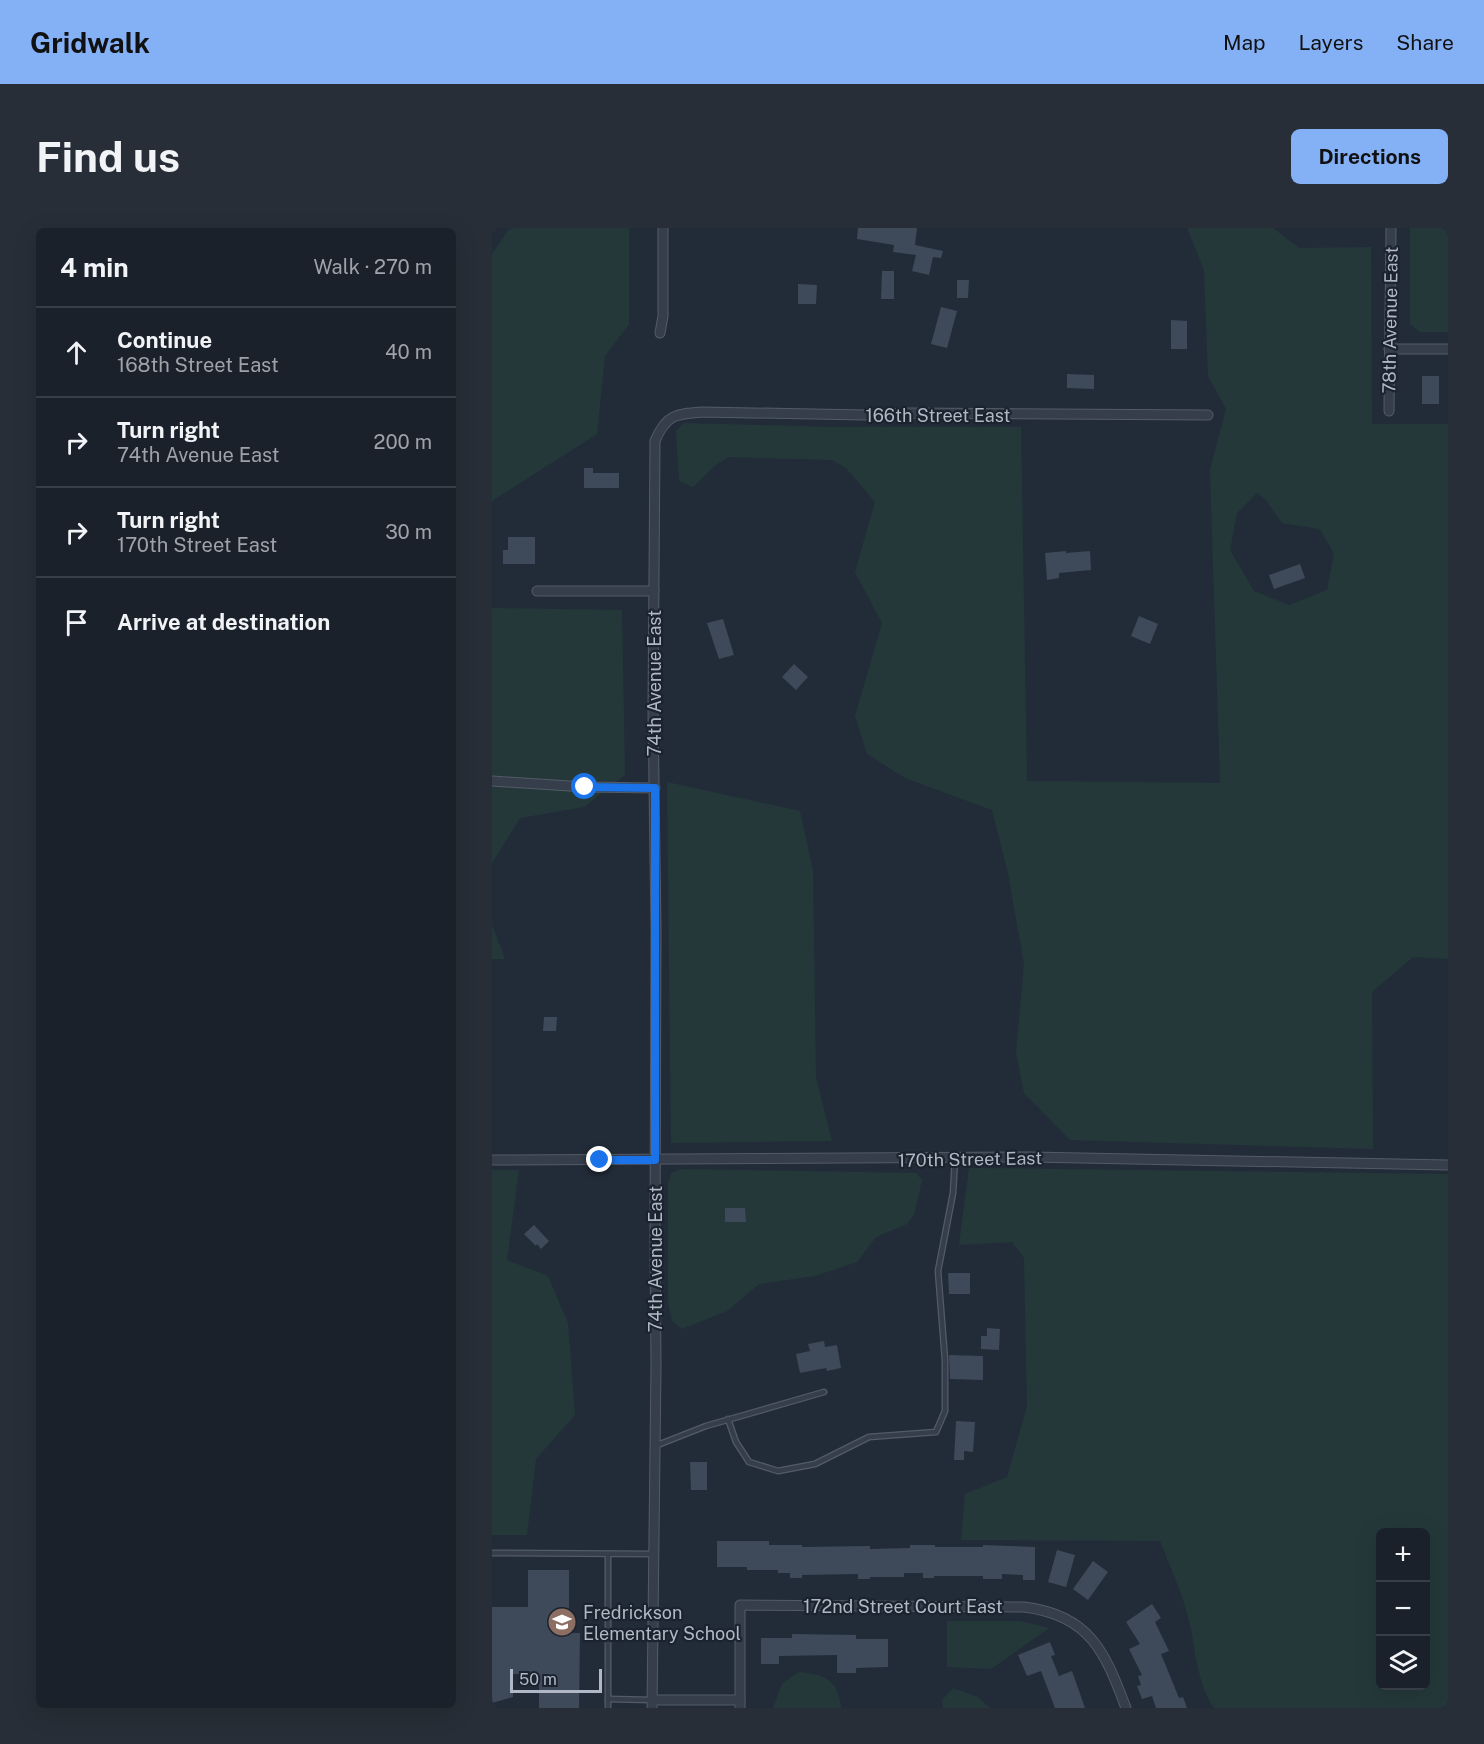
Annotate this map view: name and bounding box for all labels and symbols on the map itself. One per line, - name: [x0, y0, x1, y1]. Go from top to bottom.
- street label: 78th Avenue East: [1378, 246, 1402, 394]
- street label: 166th Street East: [865, 405, 1011, 426]
- street label: 74th Avenue East: [644, 610, 665, 756]
- route start: [571, 773, 597, 799]
- route end: [586, 1146, 612, 1172]
- street label: 170th Street East: [898, 1147, 1042, 1171]
- street label: 74th Avenue East: [645, 1186, 666, 1332]
- street label: 172nd Street Court East: [803, 1596, 1003, 1617]
- place label: Fredrickson Elementary School: [583, 1602, 741, 1644]
- school or university icon: Fredrickson Elementary School: [546, 1606, 578, 1638]
- scale bar: [510, 1666, 602, 1694]

